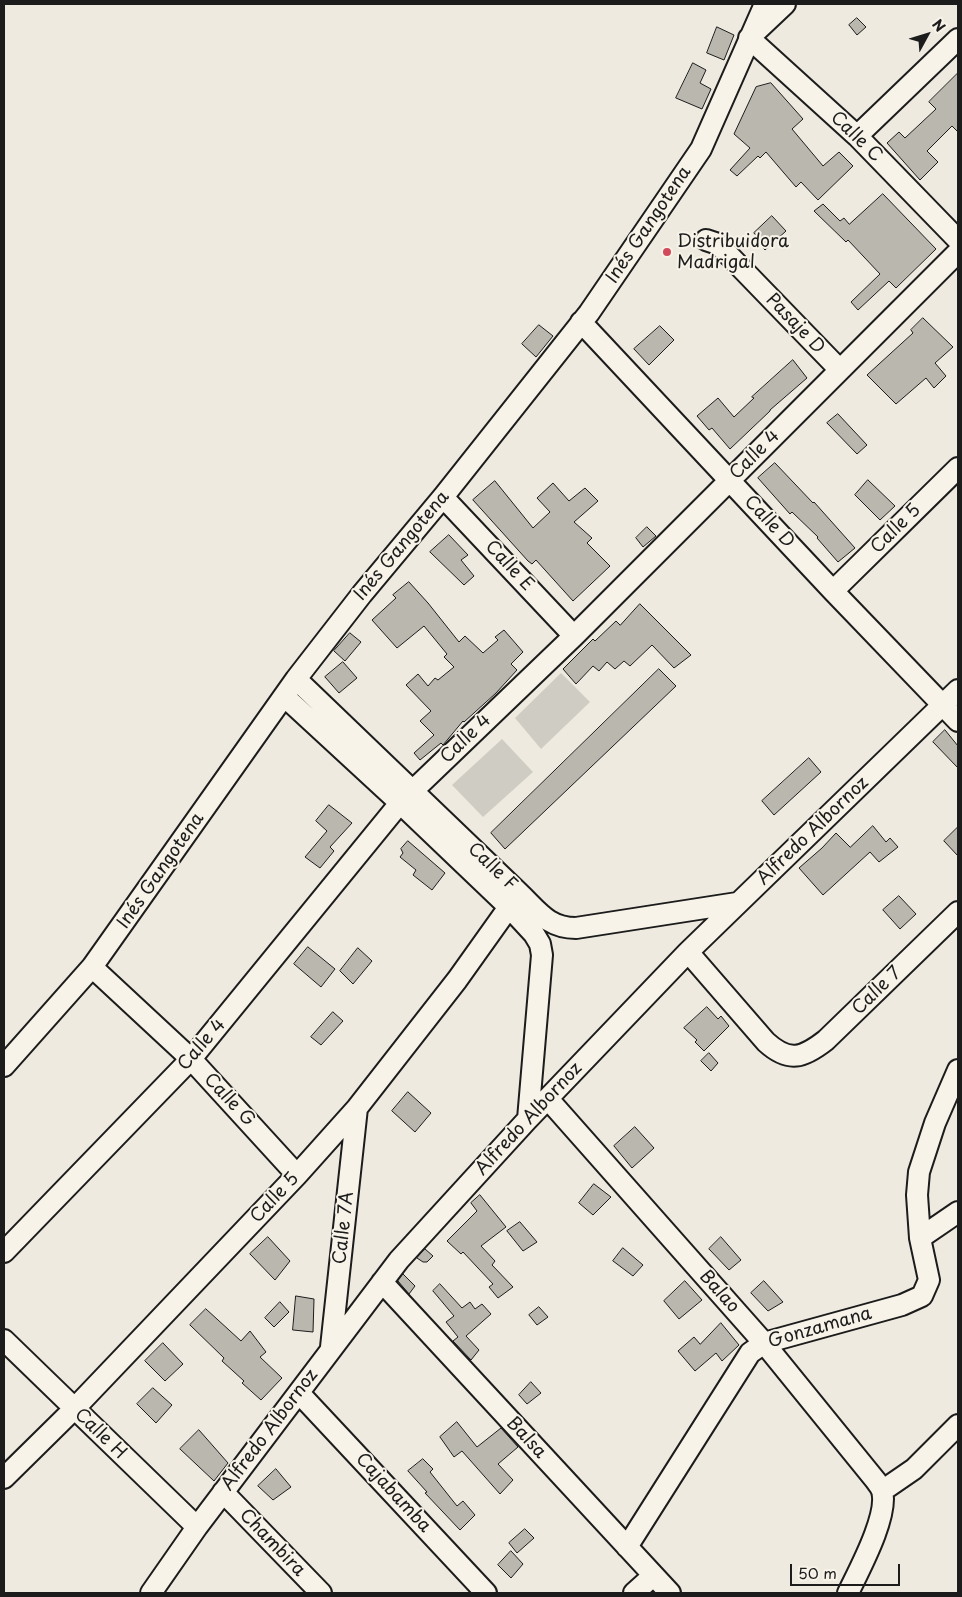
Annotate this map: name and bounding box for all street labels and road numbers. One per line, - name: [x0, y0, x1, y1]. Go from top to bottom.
- street label: Calle C: [826, 107, 886, 167]
- street label: Inés Gangotena: [602, 162, 696, 288]
- street label: Pasaje D: [761, 289, 829, 359]
- street label: Calle 4: [726, 426, 784, 484]
- street label: Inés Gangotena: [350, 487, 454, 605]
- street label: Calle D: [739, 491, 799, 553]
- street label: Calle 5: [867, 500, 925, 558]
- street label: Calle E: [480, 536, 538, 596]
- street label: Calle 4: [436, 710, 496, 768]
- street label: Alfredo Albornoz: [753, 772, 873, 890]
- street label: Inés Gangotena: [113, 809, 209, 933]
- street label: Calle F: [463, 838, 521, 896]
- street label: Calle 7: [848, 962, 906, 1020]
- street label: Calle 4: [174, 1015, 230, 1075]
- street label: Alfredo Albornoz: [471, 1058, 587, 1180]
- street label: Calle G: [199, 1069, 259, 1131]
- street label: Calle 5: [246, 1168, 304, 1228]
- street label: Calle 7A: [329, 1191, 359, 1265]
- street label: Balao: [694, 1266, 744, 1318]
- street label: Gonzamana: [766, 1303, 874, 1353]
- street label: Alfredo Albornoz: [217, 1365, 323, 1495]
- street label: Calle H: [70, 1404, 130, 1464]
- street label: Balsa: [502, 1413, 550, 1463]
- street label: Cajabamba: [351, 1449, 435, 1537]
- street label: Chambira: [235, 1505, 309, 1581]

